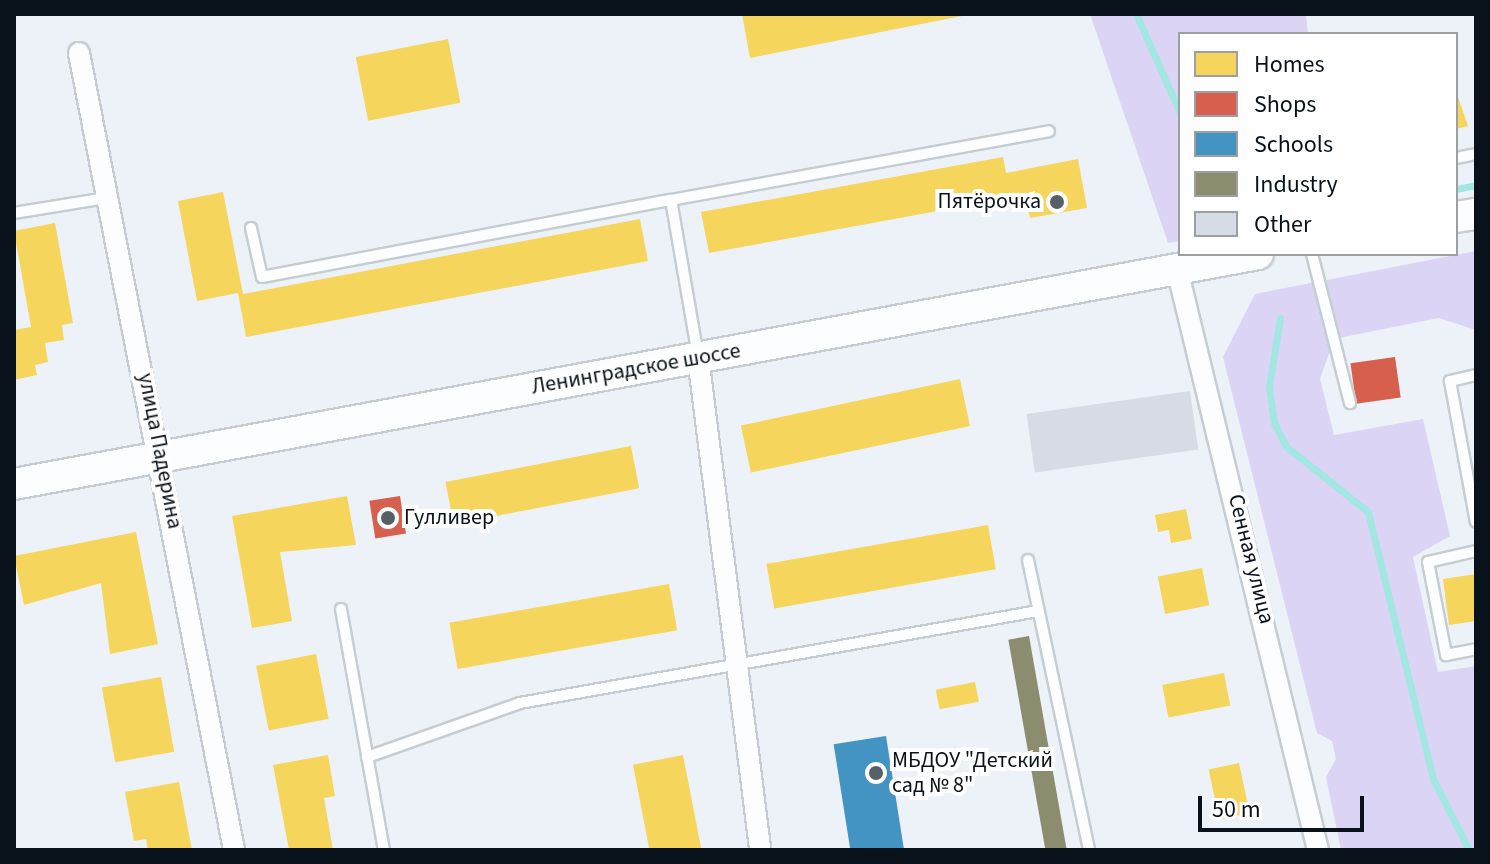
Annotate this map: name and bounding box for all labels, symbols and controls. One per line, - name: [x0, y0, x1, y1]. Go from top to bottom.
- legend: [1178, 32, 1458, 256]
- text: Homes: [1254, 47, 1325, 82]
- text: Shops: [1254, 87, 1316, 122]
- text: Schools: [1254, 127, 1333, 162]
- text: Industry: [1254, 167, 1338, 202]
- place label: Пятёрочка: [938, 189, 1041, 215]
- marker: Пятёрочка: [1048, 193, 1066, 211]
- text: Other: [1254, 207, 1311, 242]
- street label: Ленинградское шоссе: [529, 338, 743, 400]
- street label: улица Падерина: [132, 371, 188, 531]
- street label: Сенная улица: [1222, 491, 1280, 627]
- place label: Гулливер: [404, 505, 494, 531]
- marker: Гулливер: [379, 509, 397, 527]
- place label: МБДОУ "Детский сад № 8": [892, 747, 1053, 798]
- marker: МБДОУ "Детский сад № 8": [867, 764, 885, 782]
- scale bar: [1202, 780, 1368, 830]
- text: 50 m: [1212, 792, 1261, 827]

